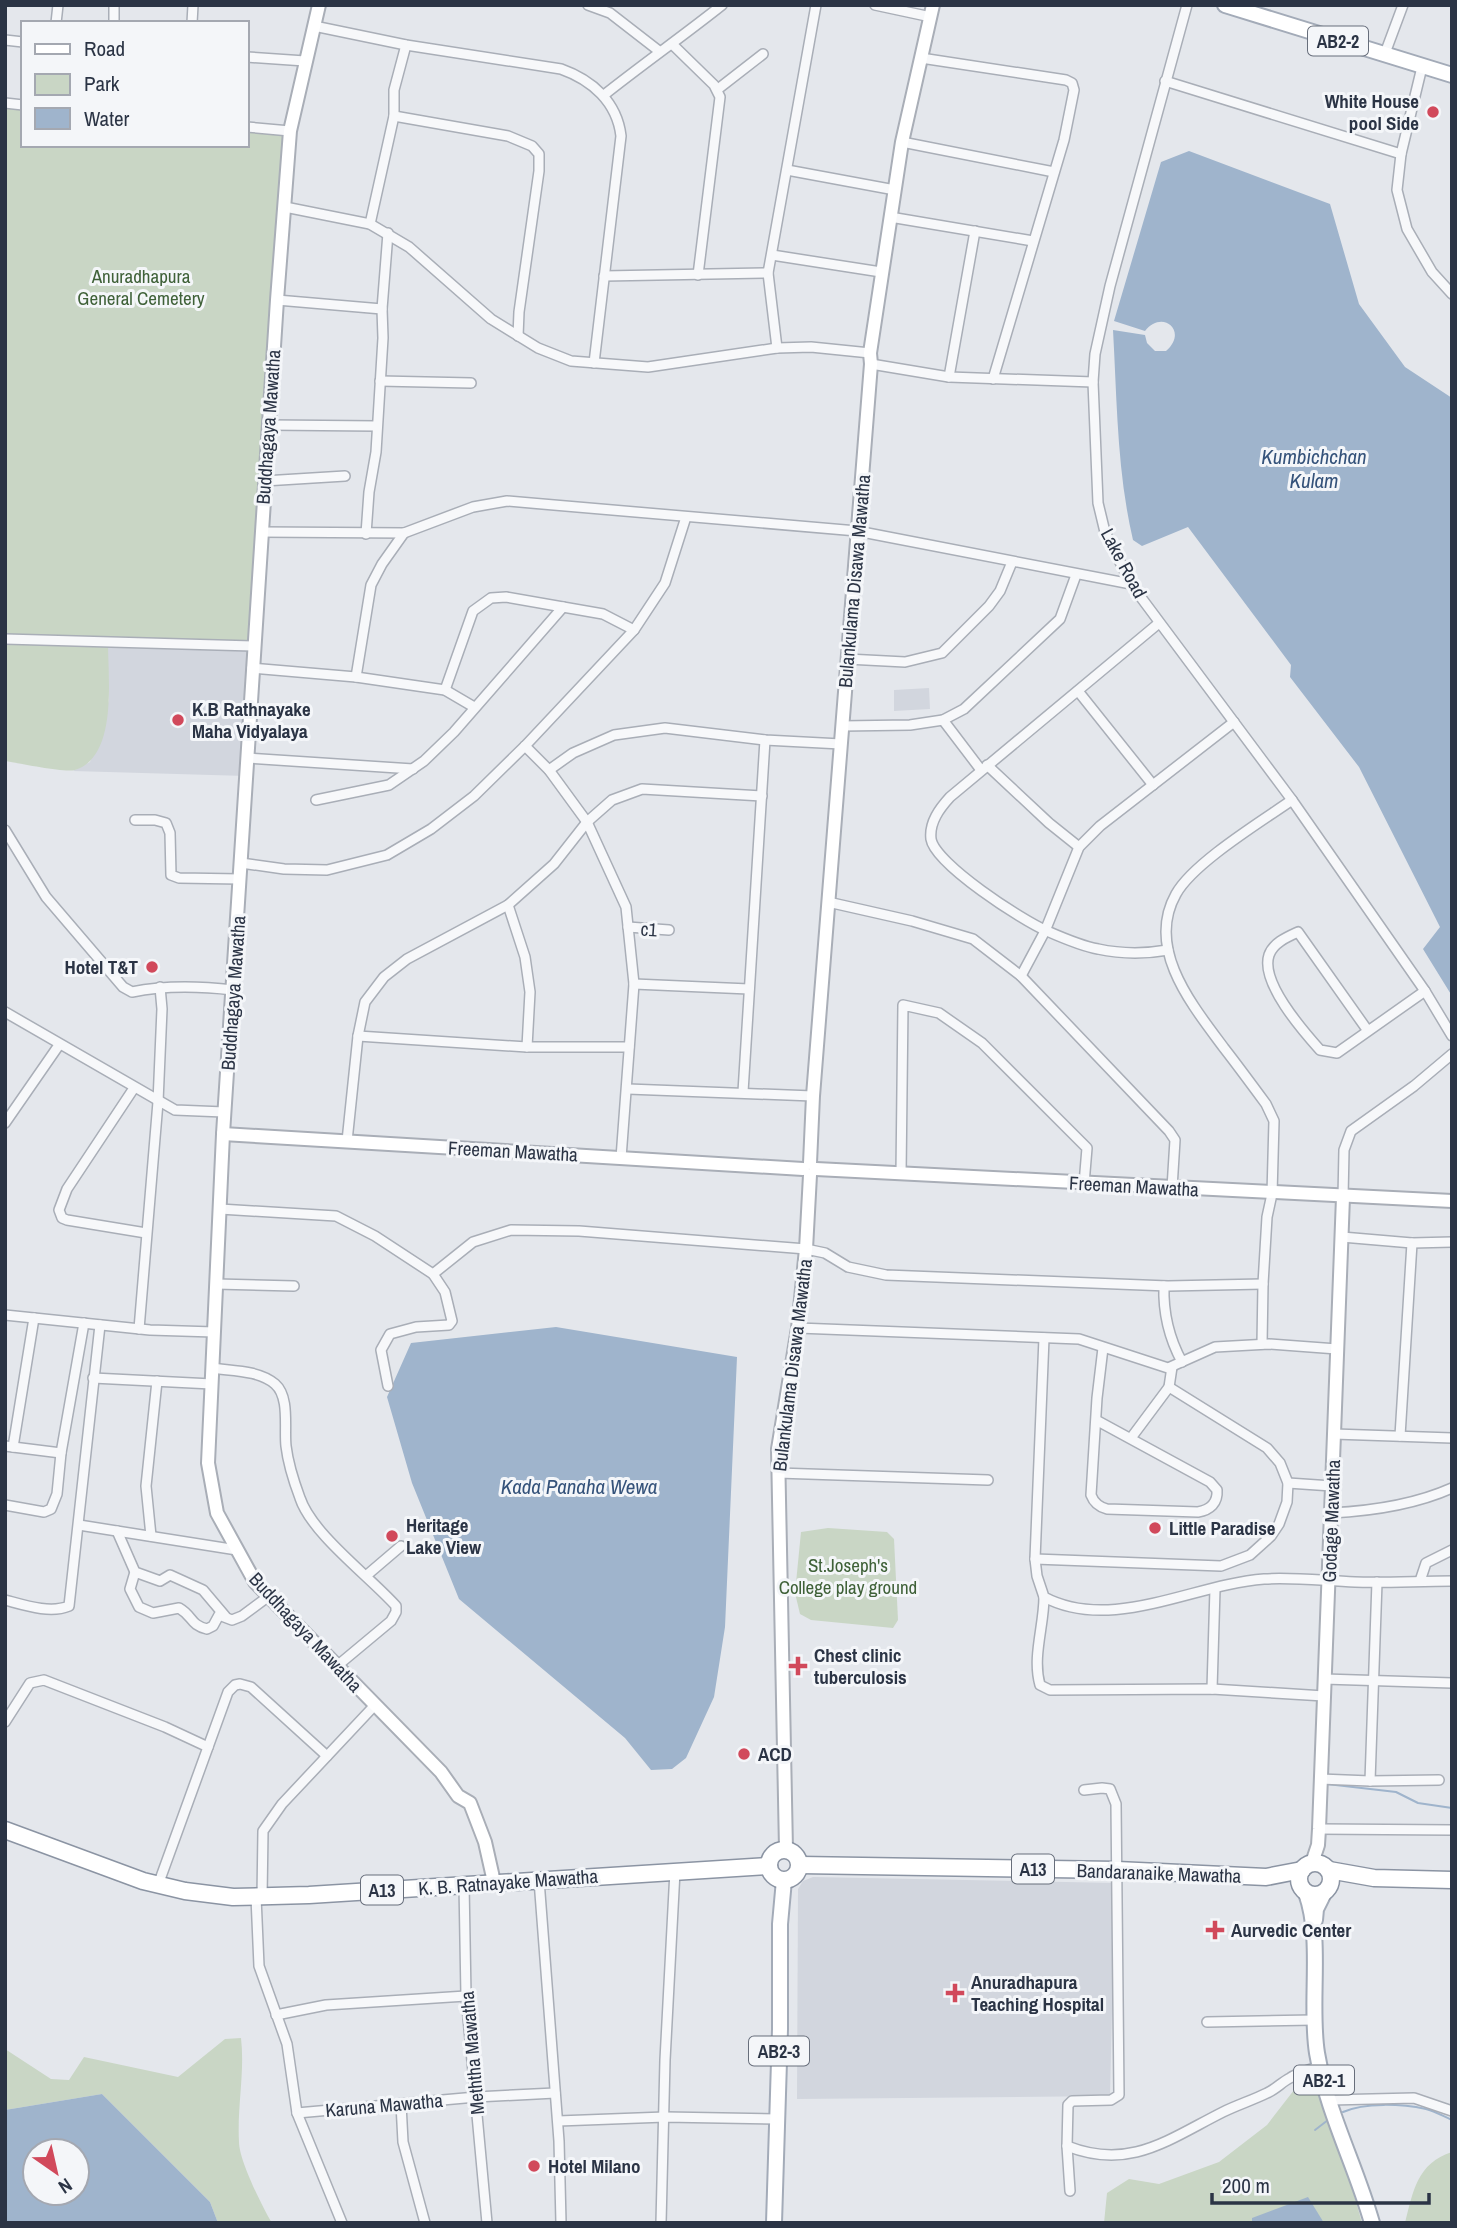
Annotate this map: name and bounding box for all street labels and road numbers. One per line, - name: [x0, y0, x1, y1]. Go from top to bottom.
- road number: AB2-2: [1308, 26, 1368, 56]
- street label: Buddhagaya Mawatha: [250, 348, 286, 505]
- street label: Bulankulama Disawa Mawatha: [832, 473, 876, 689]
- street label: Lake Road: [1095, 524, 1153, 602]
- street label: Buddhagaya Mawatha: [215, 914, 251, 1071]
- street label: c1: [640, 915, 658, 943]
- street label: Freeman Mawatha: [447, 1135, 579, 1167]
- street label: Freeman Mawatha: [1068, 1170, 1200, 1202]
- street label: Bulankulama Disawa Mawatha: [766, 1257, 818, 1473]
- street label: Godage Mawatha: [1316, 1459, 1346, 1583]
- street label: Buddhagaya Mawatha: [244, 1566, 369, 1698]
- road number: A13: [1012, 1854, 1054, 1884]
- street label: Bandaranaike Mawatha: [1076, 1857, 1242, 1889]
- street label: K. B. Ratnayake Mawatha: [417, 1863, 599, 1901]
- road number: A13: [361, 1876, 403, 1904]
- street label: Meththa Mawatha: [454, 1990, 490, 2116]
- road number: AB2-3: [749, 2036, 809, 2066]
- road number: AB2-1: [1294, 2066, 1354, 2094]
- street label: Karuna Mawatha: [324, 2087, 444, 2123]

